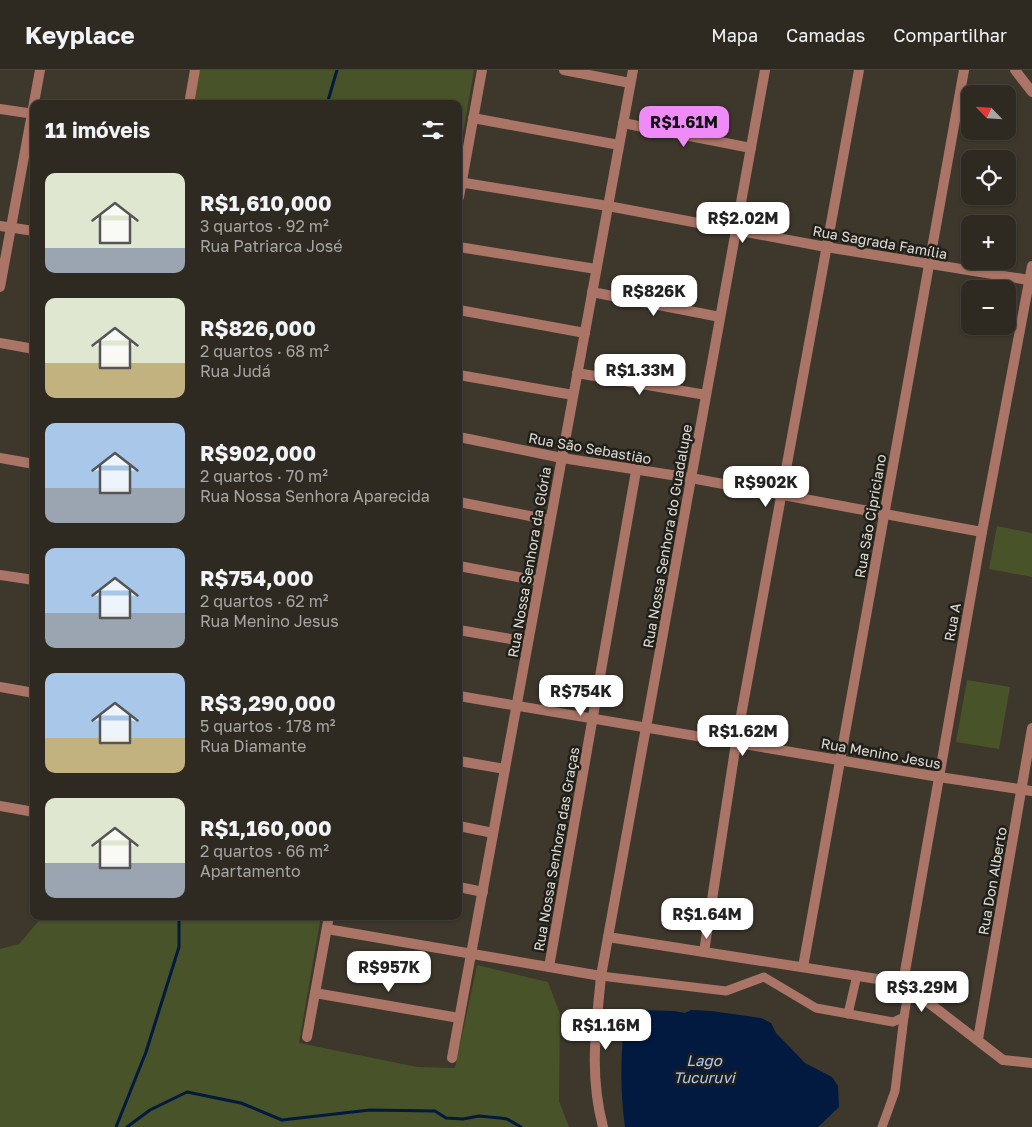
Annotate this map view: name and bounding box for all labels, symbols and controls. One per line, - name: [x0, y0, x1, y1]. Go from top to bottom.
- text: Keyplace: [25, 20, 135, 49]
- text: Mapa: [711, 24, 758, 46]
- text: Camadas: [786, 24, 865, 46]
- text: Compartilhar: [893, 24, 1007, 46]
- north arrow: [961, 85, 1016, 140]
- map controls: [961, 85, 1016, 335]
- pin: R$1.61M: [638, 106, 730, 148]
- text: R$1.61M: [650, 112, 718, 132]
- icon: filters: [419, 116, 447, 144]
- text: 11 imóveis: [45, 117, 150, 143]
- button: locate: [961, 150, 1016, 205]
- text: R$1,610,000: [200, 190, 332, 216]
- icon: home: [85, 193, 145, 253]
- pin: R$2.02M: [697, 202, 789, 244]
- text: R$2.02M: [707, 208, 779, 228]
- button: +: [961, 215, 1016, 270]
- text: 3 quartos · 92 m²: [200, 216, 329, 236]
- street label: Rua Sagrada Família: [811, 222, 949, 262]
- text: Rua Patriarca José: [200, 236, 343, 256]
- pin: R$826K: [613, 274, 695, 317]
- button: −: [961, 280, 1016, 335]
- text: R$826K: [622, 281, 686, 301]
- text: R$826,000: [200, 315, 316, 341]
- icon: home: [85, 318, 145, 378]
- text: 2 quartos · 68 m²: [200, 341, 329, 361]
- pin: R$1.33M: [594, 354, 686, 396]
- text: R$1.33M: [606, 360, 674, 380]
- text: Rua Judá: [200, 361, 271, 381]
- street label: Rua Nossa Senhora do Guadalupe: [639, 423, 695, 649]
- street label: Rua São Sebastião: [527, 429, 653, 467]
- text: R$902,000: [200, 440, 316, 466]
- icon: home: [85, 443, 145, 503]
- street label: Rua São Cipriciano: [851, 453, 889, 579]
- street label: Rua Nossa Senhora da Glória: [504, 465, 554, 659]
- text: 2 quartos · 70 m²: [200, 466, 328, 486]
- pin: R$902K: [725, 466, 807, 508]
- text: R$902K: [734, 472, 798, 492]
- text: Rua Nossa Senhora Aparecida: [200, 486, 430, 506]
- text: R$754,000: [200, 565, 314, 591]
- icon: home: [85, 568, 145, 628]
- text: 2 quartos · 62 m²: [200, 591, 329, 611]
- street label: Rua A: [940, 601, 964, 642]
- text: Rua Menino Jesus: [200, 611, 339, 631]
- pin: R$754K: [540, 674, 622, 717]
- text: R$754K: [550, 681, 612, 701]
- text: R$3,290,000: [200, 690, 336, 716]
- icon: home: [85, 693, 145, 753]
- pin: R$1.62M: [697, 714, 789, 757]
- text: 5 quartos · 178 m²: [200, 716, 336, 736]
- text: R$1.62M: [708, 721, 778, 741]
- street label: Rua Menino Jesus: [820, 734, 942, 772]
- text: Rua Diamante: [200, 736, 306, 756]
- street label: Rua Nossa Senhora das Graças: [530, 745, 582, 953]
- text: R$1,160,000: [200, 815, 332, 841]
- icon: home: [85, 818, 145, 878]
- street label: Rua Don Alberto: [974, 826, 1010, 936]
- text: 2 quartos · 66 m²: [200, 841, 329, 861]
- text: Apartamento: [200, 861, 301, 881]
- pin: R$1.64M: [661, 898, 753, 940]
- text: R$1.64M: [672, 904, 742, 924]
- pin: R$957K: [348, 950, 430, 993]
- text: R$957K: [358, 957, 420, 977]
- pin: R$3.29M: [876, 970, 968, 1013]
- text: R$3.29M: [887, 977, 957, 997]
- pin: R$1.16M: [560, 1008, 652, 1051]
- text: R$1.16M: [572, 1015, 640, 1035]
- water label: Lago Tucuruvi: [673, 1051, 737, 1086]

